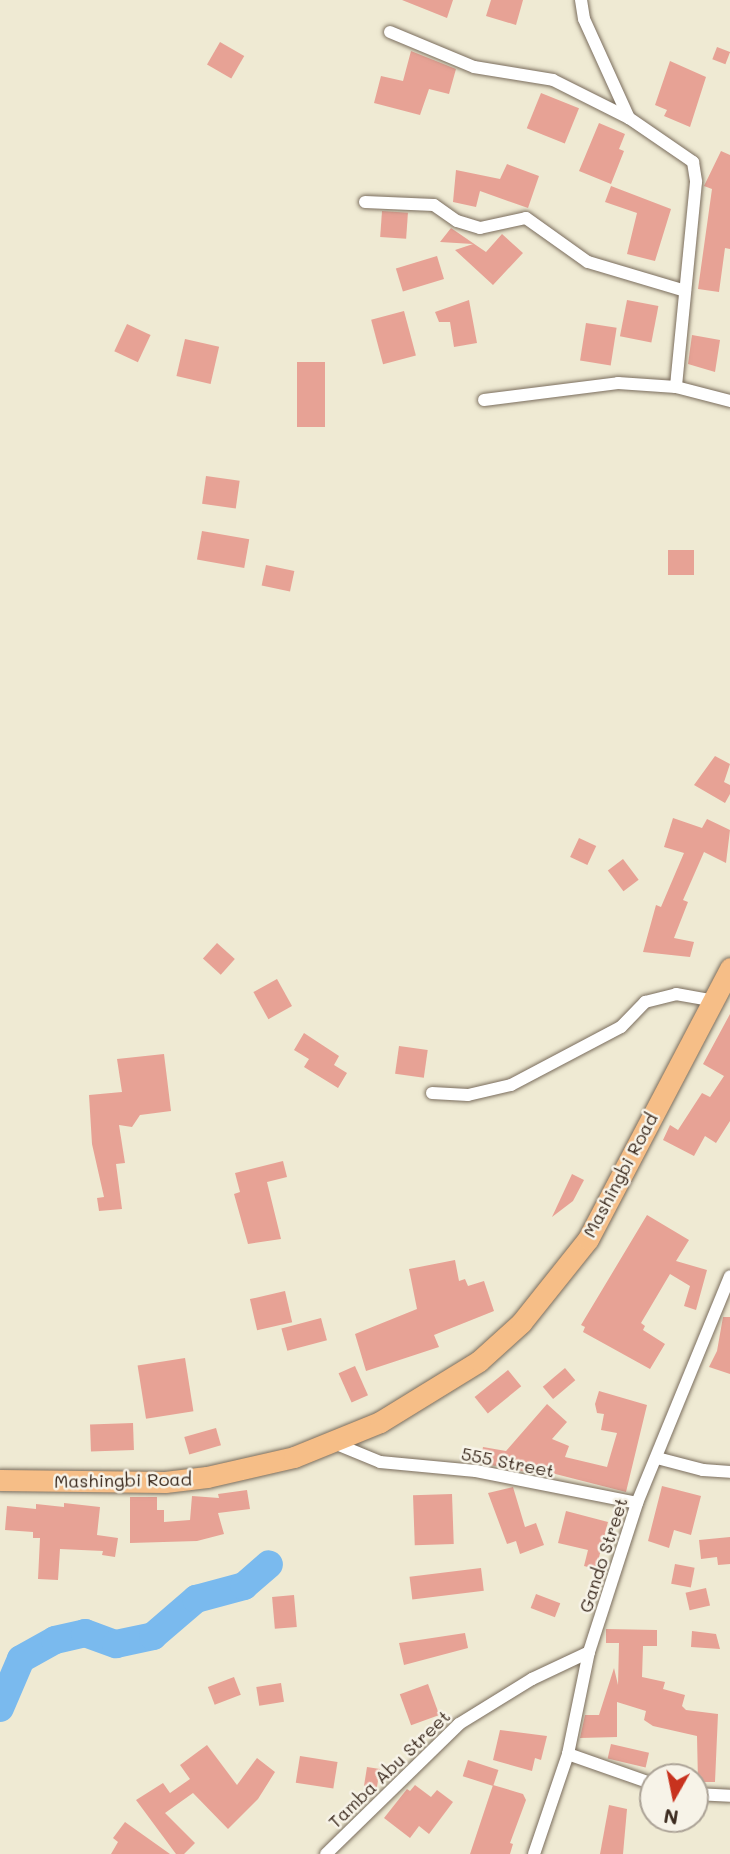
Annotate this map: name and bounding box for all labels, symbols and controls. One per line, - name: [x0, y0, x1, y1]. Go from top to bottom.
- street label: Mashingbi Road: [578, 1109, 662, 1241]
- street label: 555 Street: [460, 1442, 556, 1482]
- street label: Mashingbi Road: [54, 1468, 192, 1492]
- street label: Gando Street: [574, 1495, 632, 1615]
- street label: Tamba Abu Street: [324, 1705, 454, 1833]
- north arrow: [639, 1763, 709, 1833]
- text: N: [662, 1804, 680, 1831]

